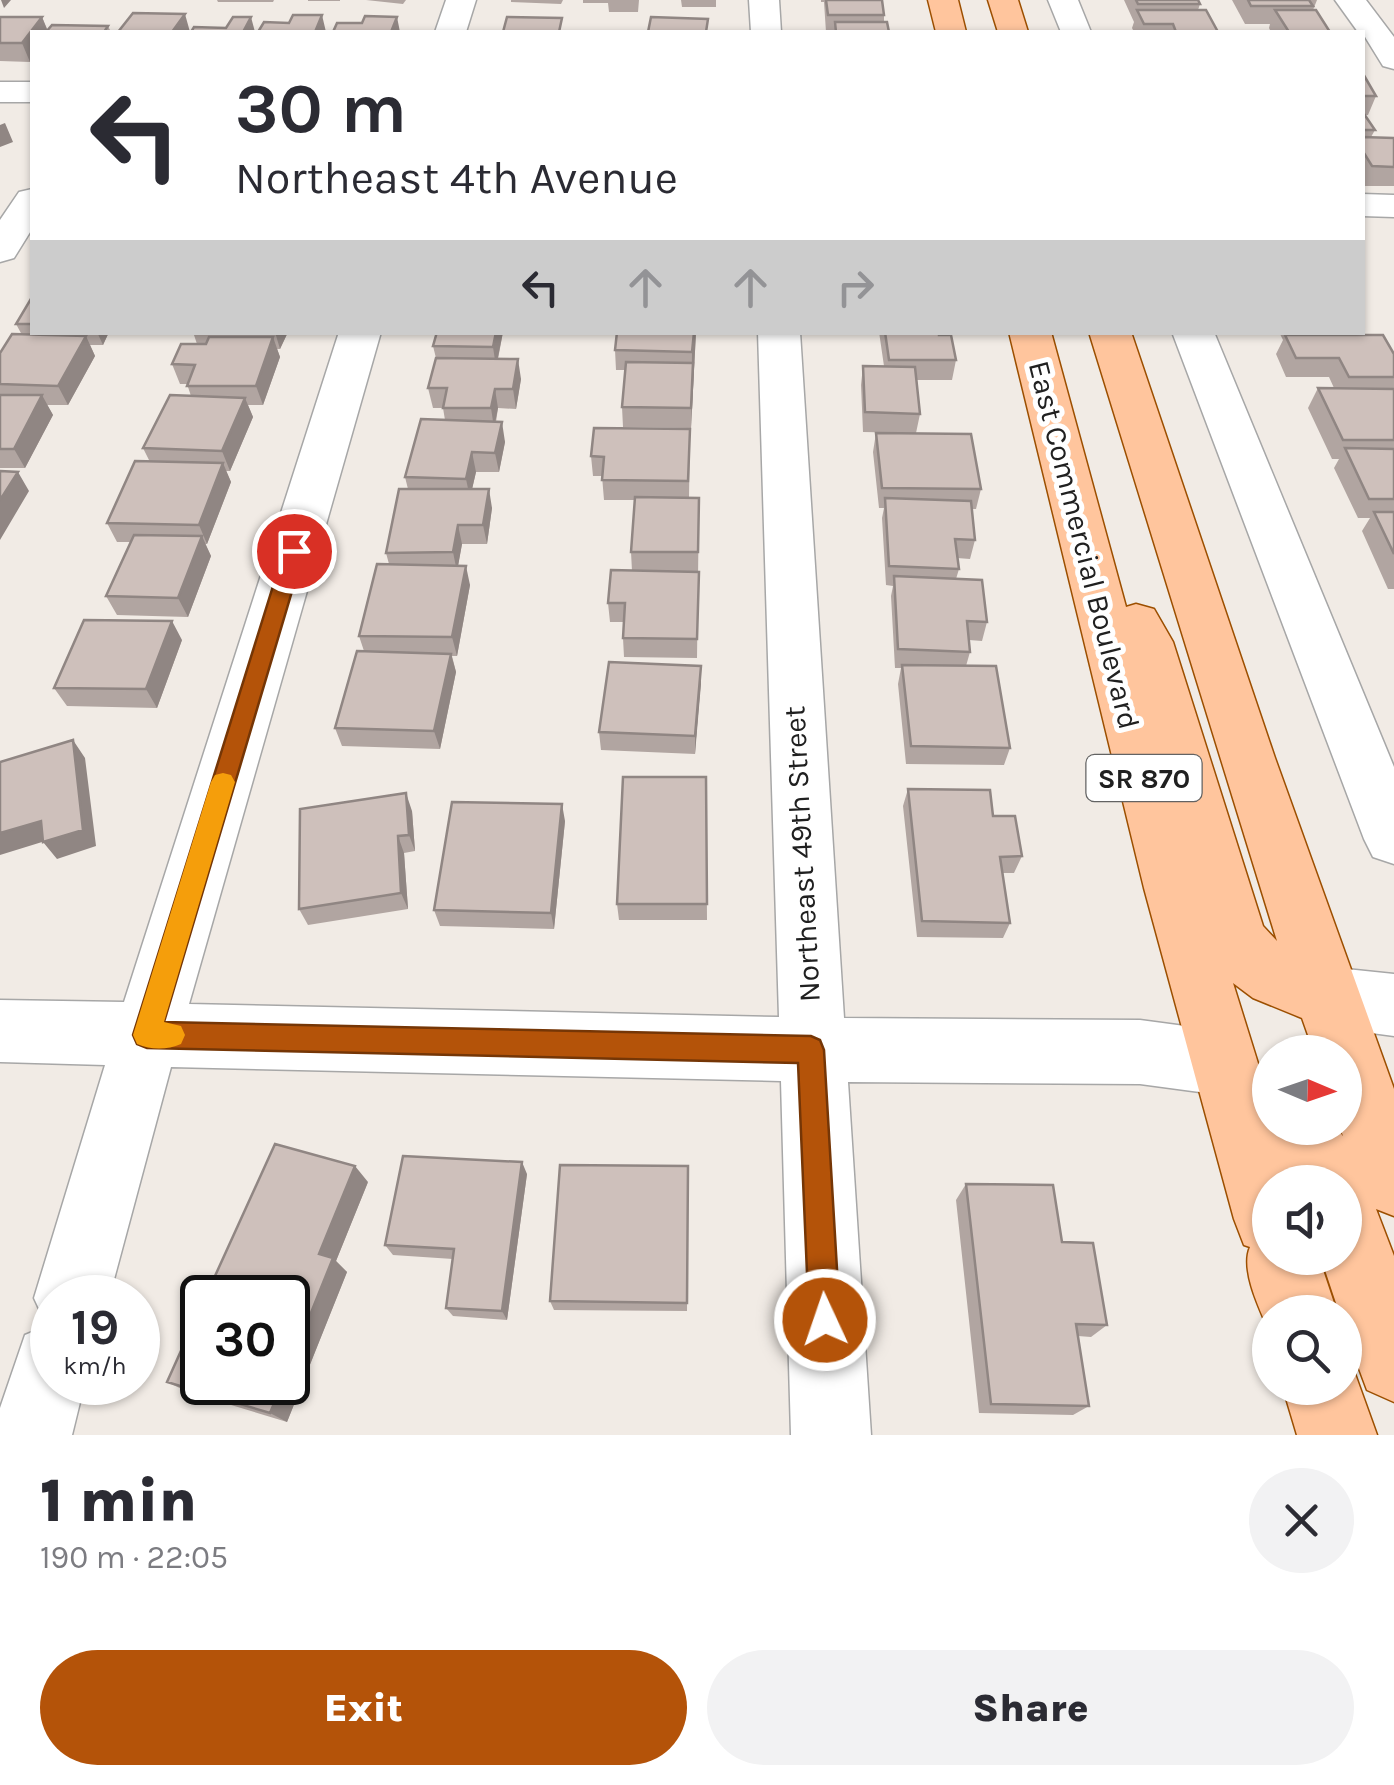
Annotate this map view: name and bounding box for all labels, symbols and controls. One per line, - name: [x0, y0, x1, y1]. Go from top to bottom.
- text: 30 m: [235, 68, 407, 150]
- icon: left: [70, 70, 200, 200]
- text: Northeast 4th Avenue: [235, 152, 678, 204]
- icon: left: [513, 260, 568, 315]
- icon: ahead: [618, 260, 673, 315]
- icon: ahead: [723, 260, 778, 315]
- icon: right: [828, 260, 883, 315]
- street label: East Commercial Boulevard: [1021, 357, 1147, 733]
- pin: [252, 509, 337, 594]
- icon: arrive: [267, 524, 322, 579]
- street label: Northeast 49th Street: [776, 705, 828, 1003]
- road number: SR 870: [1086, 755, 1202, 801]
- north arrow: [1252, 1035, 1362, 1145]
- map controls: [1252, 1035, 1362, 1405]
- button: sound: [1252, 1165, 1362, 1275]
- position arrow: [773, 1268, 877, 1372]
- speed limit sign: 30: [180, 1275, 310, 1405]
- button: search: [1252, 1295, 1362, 1405]
- text: 19: [71, 1298, 119, 1357]
- text: km/h: [63, 1351, 127, 1380]
- text: 1 min: [40, 1466, 197, 1536]
- button: close: [1249, 1468, 1354, 1573]
- text: 190 m · 22:05: [40, 1539, 228, 1576]
- button: Exit: [40, 1650, 687, 1765]
- button: Share: [707, 1650, 1354, 1765]

